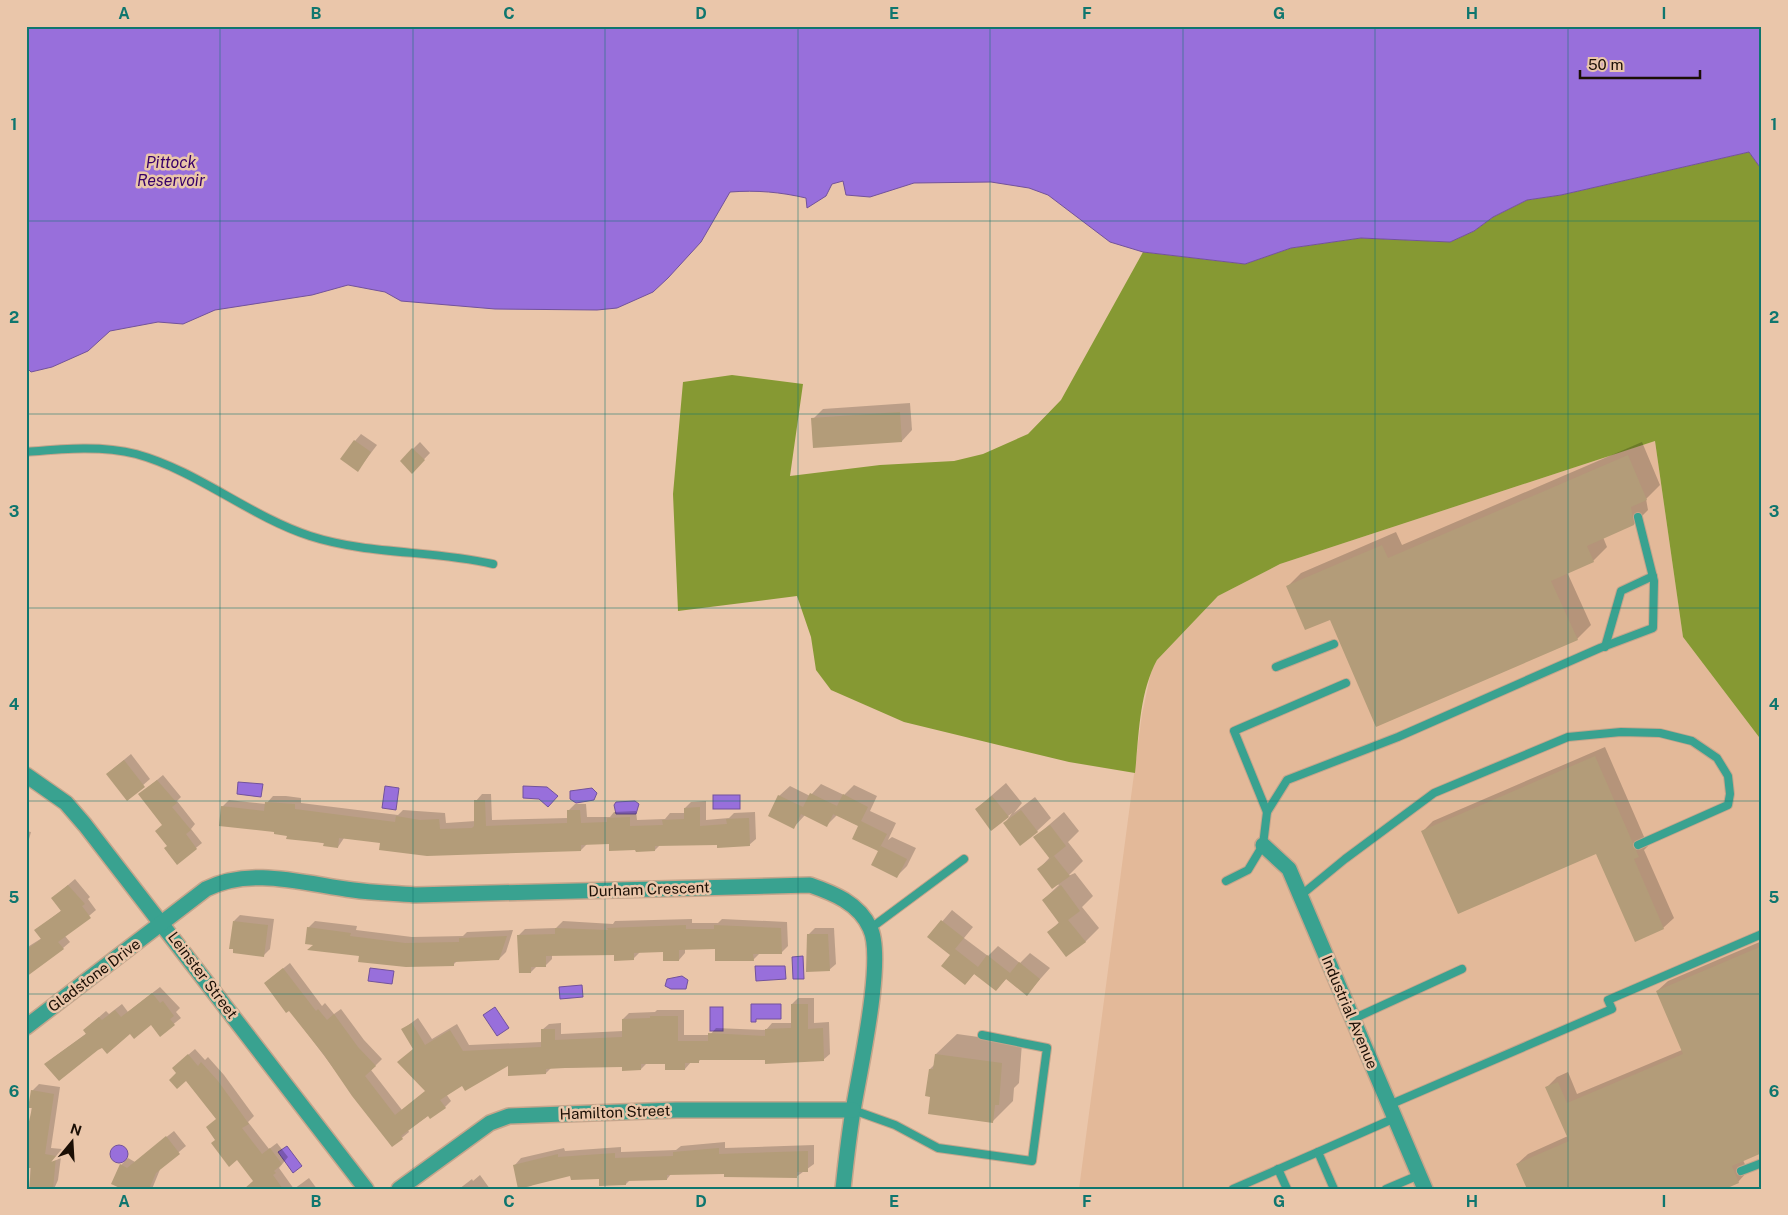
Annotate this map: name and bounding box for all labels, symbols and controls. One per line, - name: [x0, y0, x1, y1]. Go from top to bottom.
- text: A: [118, 4, 130, 23]
- text: B: [311, 4, 322, 23]
- text: C: [503, 4, 515, 23]
- text: D: [695, 4, 707, 23]
- text: E: [889, 4, 899, 23]
- text: F: [1082, 4, 1092, 23]
- text: G: [1273, 4, 1285, 23]
- text: H: [1466, 4, 1478, 23]
- text: I: [1662, 4, 1666, 23]
- scale bar: [1580, 48, 1700, 80]
- text: 50 m: [1588, 56, 1623, 73]
- text: 1: [11, 115, 17, 134]
- text: 1: [1771, 115, 1777, 134]
- water label: Pittock Reservoir: [137, 153, 206, 190]
- text: 2: [9, 308, 19, 327]
- text: 2: [1769, 308, 1779, 327]
- text: 3: [9, 502, 19, 521]
- text: 3: [1769, 502, 1779, 521]
- text: 4: [9, 695, 20, 714]
- text: 4: [1769, 695, 1780, 714]
- street label: Durham Crescent: [588, 878, 710, 900]
- text: 5: [9, 888, 20, 907]
- text: 5: [1769, 888, 1780, 907]
- street label: Leinster Street: [165, 928, 241, 1022]
- street label: Gladstone Drive: [45, 935, 143, 1015]
- street label: Industrial Avenue: [1318, 953, 1382, 1071]
- text: 6: [9, 1082, 19, 1101]
- text: 6: [1769, 1082, 1779, 1101]
- street label: Hamilton Street: [559, 1102, 671, 1122]
- north arrow: [48, 1118, 98, 1168]
- text: N: [68, 1120, 84, 1139]
- text: A: [118, 1192, 130, 1211]
- text: B: [311, 1192, 322, 1211]
- text: C: [503, 1192, 515, 1211]
- text: D: [695, 1192, 707, 1211]
- text: E: [889, 1192, 899, 1211]
- text: F: [1082, 1192, 1092, 1211]
- text: G: [1273, 1192, 1285, 1211]
- text: H: [1466, 1192, 1478, 1211]
- text: I: [1662, 1192, 1666, 1211]

